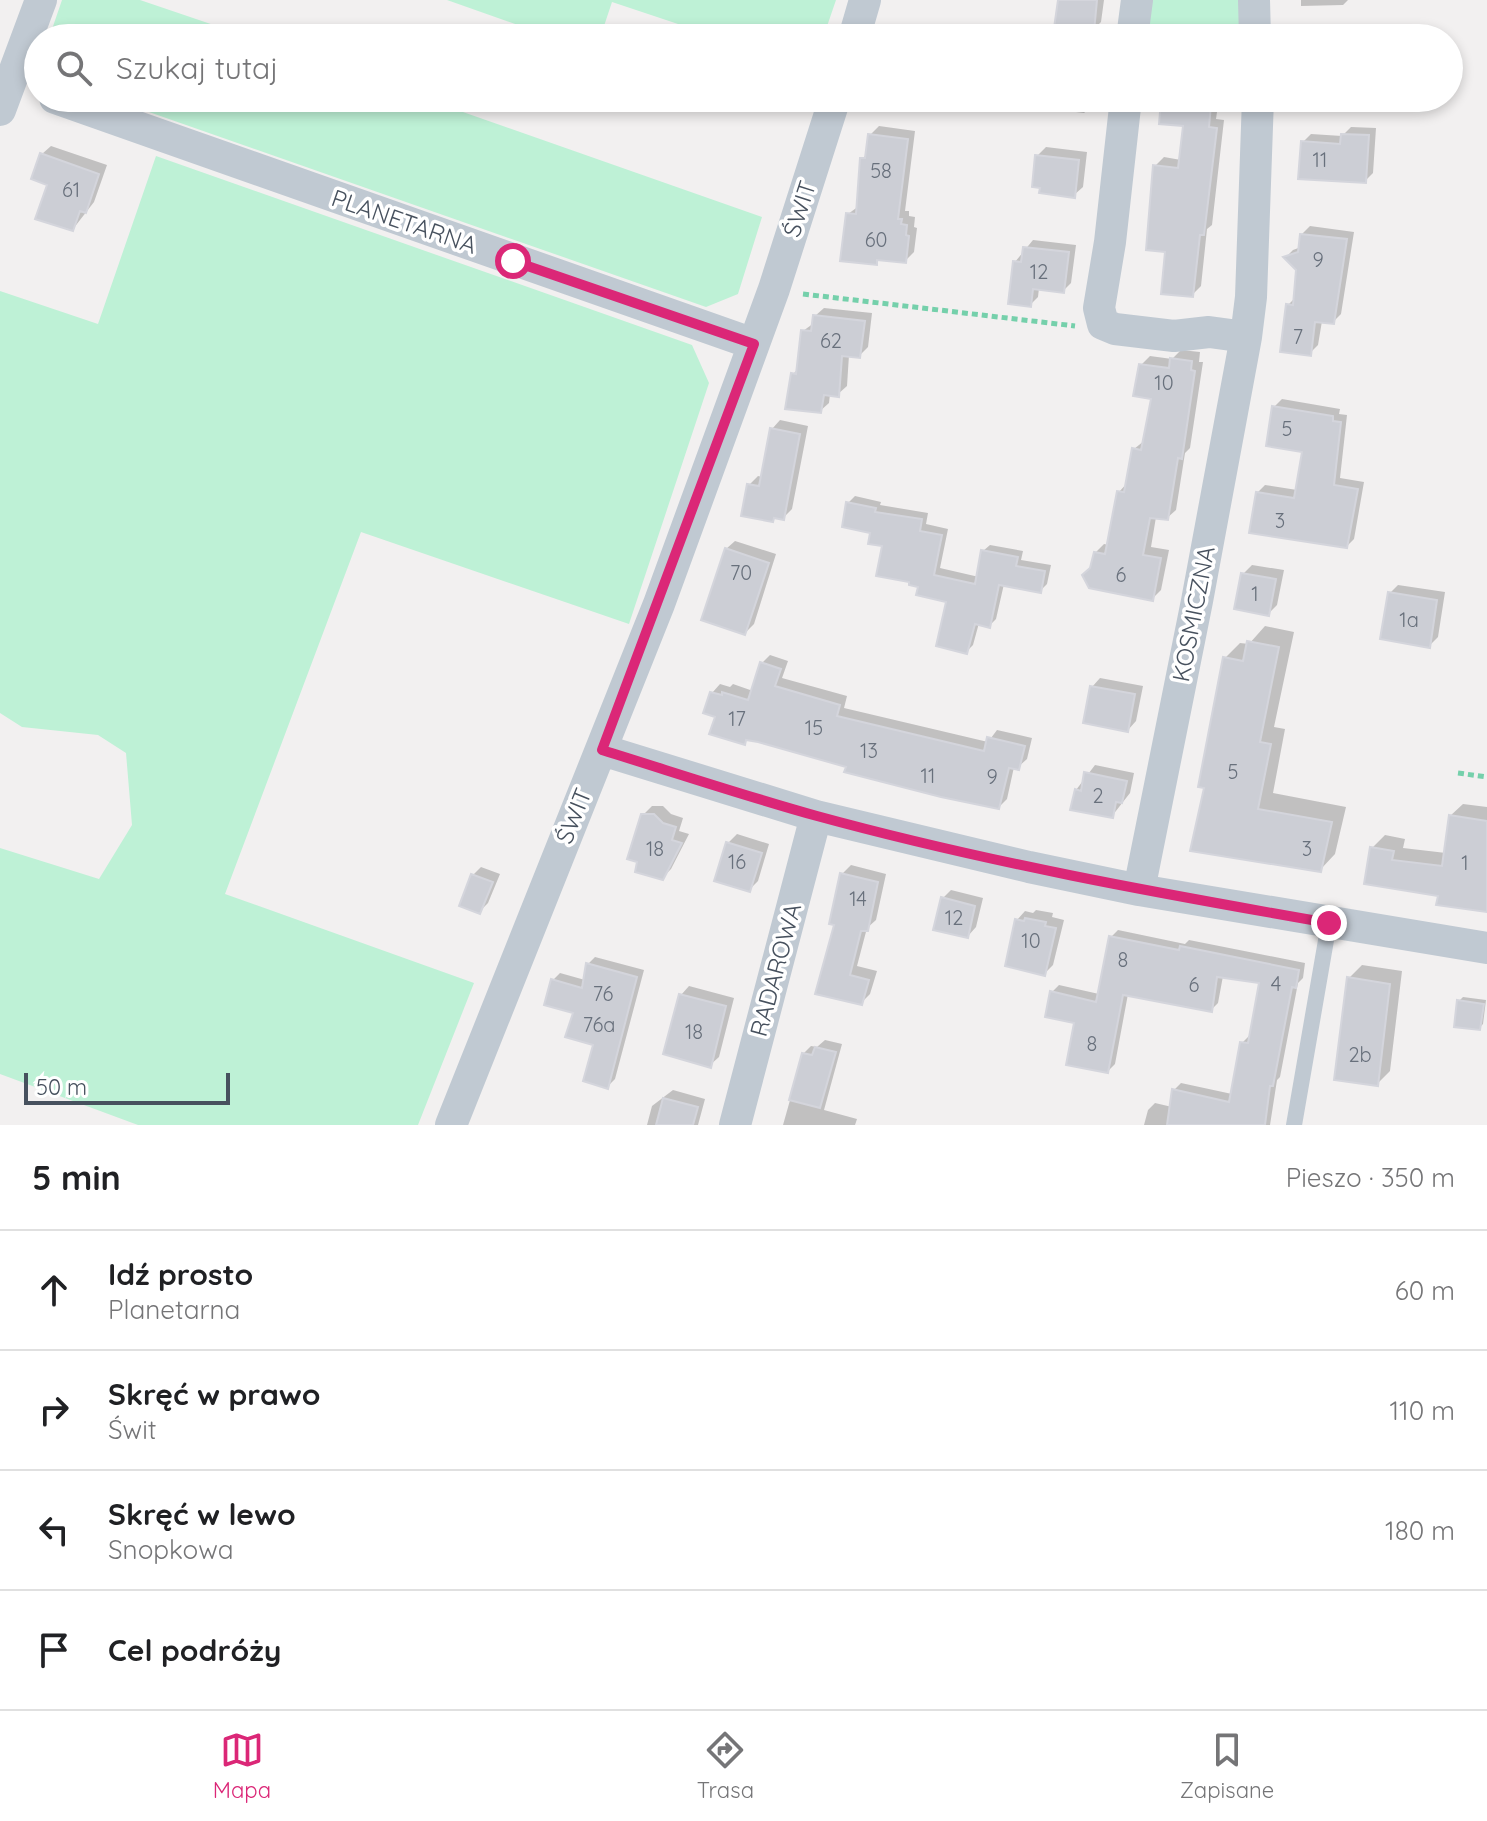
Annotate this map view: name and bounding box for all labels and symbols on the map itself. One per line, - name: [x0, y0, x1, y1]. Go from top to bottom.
- house number: 11: [1313, 147, 1327, 172]
- house number: 58: [870, 158, 892, 183]
- house number: 61: [62, 177, 80, 202]
- street label: ŚWIT: [776, 177, 822, 241]
- street label: PLANETARNA: [328, 182, 481, 260]
- house number: 60: [865, 227, 887, 252]
- route start: [495, 243, 531, 279]
- house number: 9: [1312, 247, 1324, 272]
- house number: 12: [1030, 259, 1048, 284]
- house number: 7: [1293, 324, 1303, 349]
- house number: 62: [820, 328, 842, 353]
- house number: 10: [1154, 370, 1174, 395]
- house number: 5: [1282, 416, 1292, 441]
- house number: 3: [1275, 508, 1285, 533]
- street label: KOSMICZNA: [1165, 544, 1221, 684]
- house number: 70: [730, 560, 752, 585]
- house number: 6: [1116, 562, 1127, 587]
- house number: 1: [1251, 581, 1259, 606]
- house number: 1a: [1399, 607, 1419, 632]
- house number: 17: [728, 706, 746, 731]
- house number: 15: [805, 715, 823, 740]
- house number: 13: [860, 738, 878, 763]
- house number: 5: [1228, 759, 1238, 784]
- house number: 11: [921, 763, 935, 788]
- house number: 9: [986, 764, 998, 789]
- house number: 2: [1092, 783, 1104, 808]
- street label: ŚWIT: [548, 784, 598, 848]
- house number: 18: [646, 836, 664, 861]
- house number: 3: [1302, 836, 1312, 861]
- house number: 16: [728, 849, 746, 874]
- house number: 1: [1461, 850, 1469, 875]
- house number: 14: [849, 886, 867, 911]
- street label: RADAROWA: [743, 900, 807, 1040]
- house number: 12: [945, 905, 963, 930]
- route end: [1311, 905, 1347, 941]
- house number: 10: [1021, 928, 1041, 953]
- house number: 8: [1118, 947, 1128, 972]
- house number: 4: [1271, 971, 1281, 996]
- house number: 6: [1189, 972, 1200, 997]
- house number: 76: [593, 981, 613, 1006]
- house number: 76a: [583, 1012, 615, 1037]
- house number: 18: [685, 1019, 703, 1044]
- house number: 8: [1087, 1031, 1097, 1056]
- house number: 2b: [1348, 1042, 1372, 1067]
- scale bar: [24, 1069, 230, 1105]

